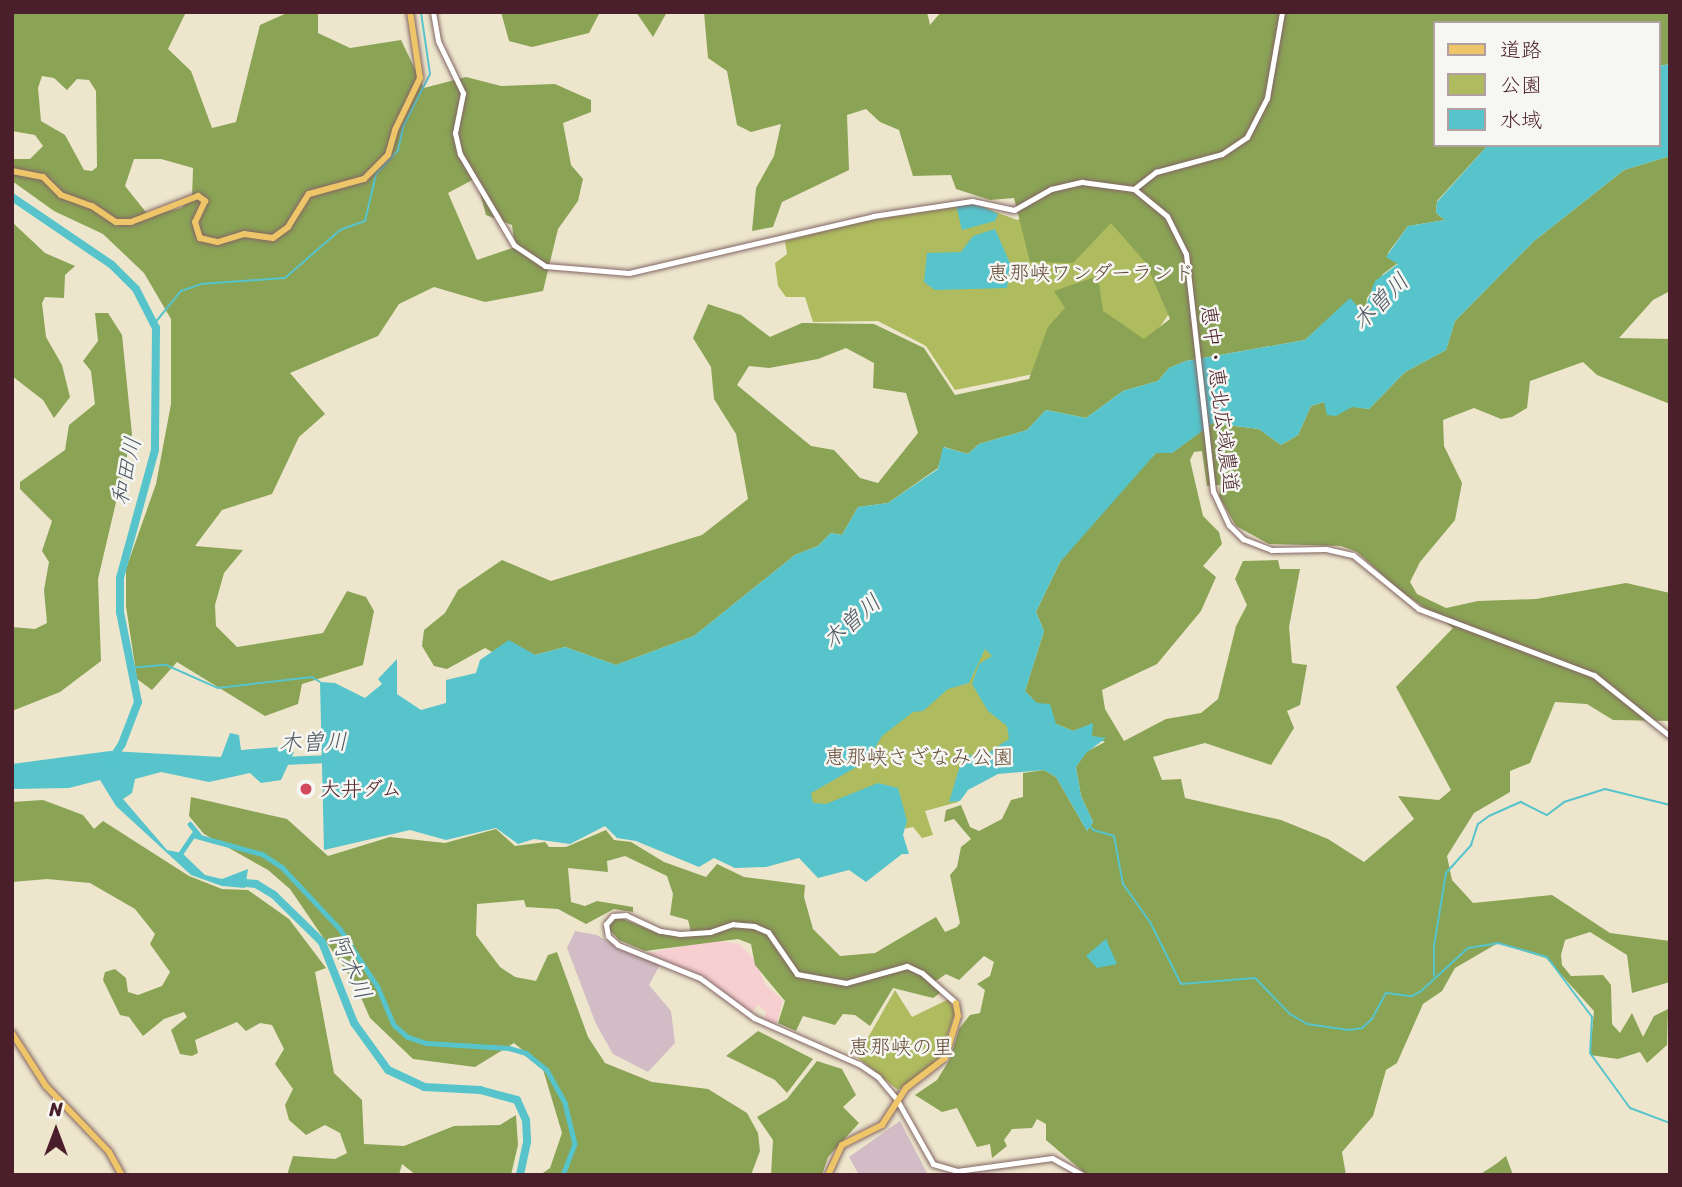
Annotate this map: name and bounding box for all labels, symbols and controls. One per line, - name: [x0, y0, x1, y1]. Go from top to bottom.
- legend: [1434, 21, 1661, 147]
- text: 道路: [1500, 31, 1542, 69]
- text: 公園: [1500, 66, 1542, 104]
- text: 水域: [1500, 101, 1542, 139]
- park label: 恵那峡ワンダーランド: [987, 260, 1195, 286]
- water label: 木曽川: [1347, 268, 1415, 336]
- street label: 恵中・恵北広域農道: [1196, 304, 1244, 494]
- water label: 和田川: [106, 434, 148, 508]
- water label: 木曽川: [817, 589, 887, 655]
- water label: 木曽川: [278, 729, 348, 757]
- park label: 恵那峡さざなみ公園: [825, 744, 1013, 770]
- place label: 大井ダム: [320, 776, 404, 802]
- marker: 大井ダム: [298, 781, 314, 797]
- water label: 阿木川: [323, 930, 377, 1004]
- park label: 恵那峡の里: [849, 1034, 953, 1060]
- text: N: [49, 1093, 63, 1126]
- north arrow: [21, 1096, 91, 1166]

